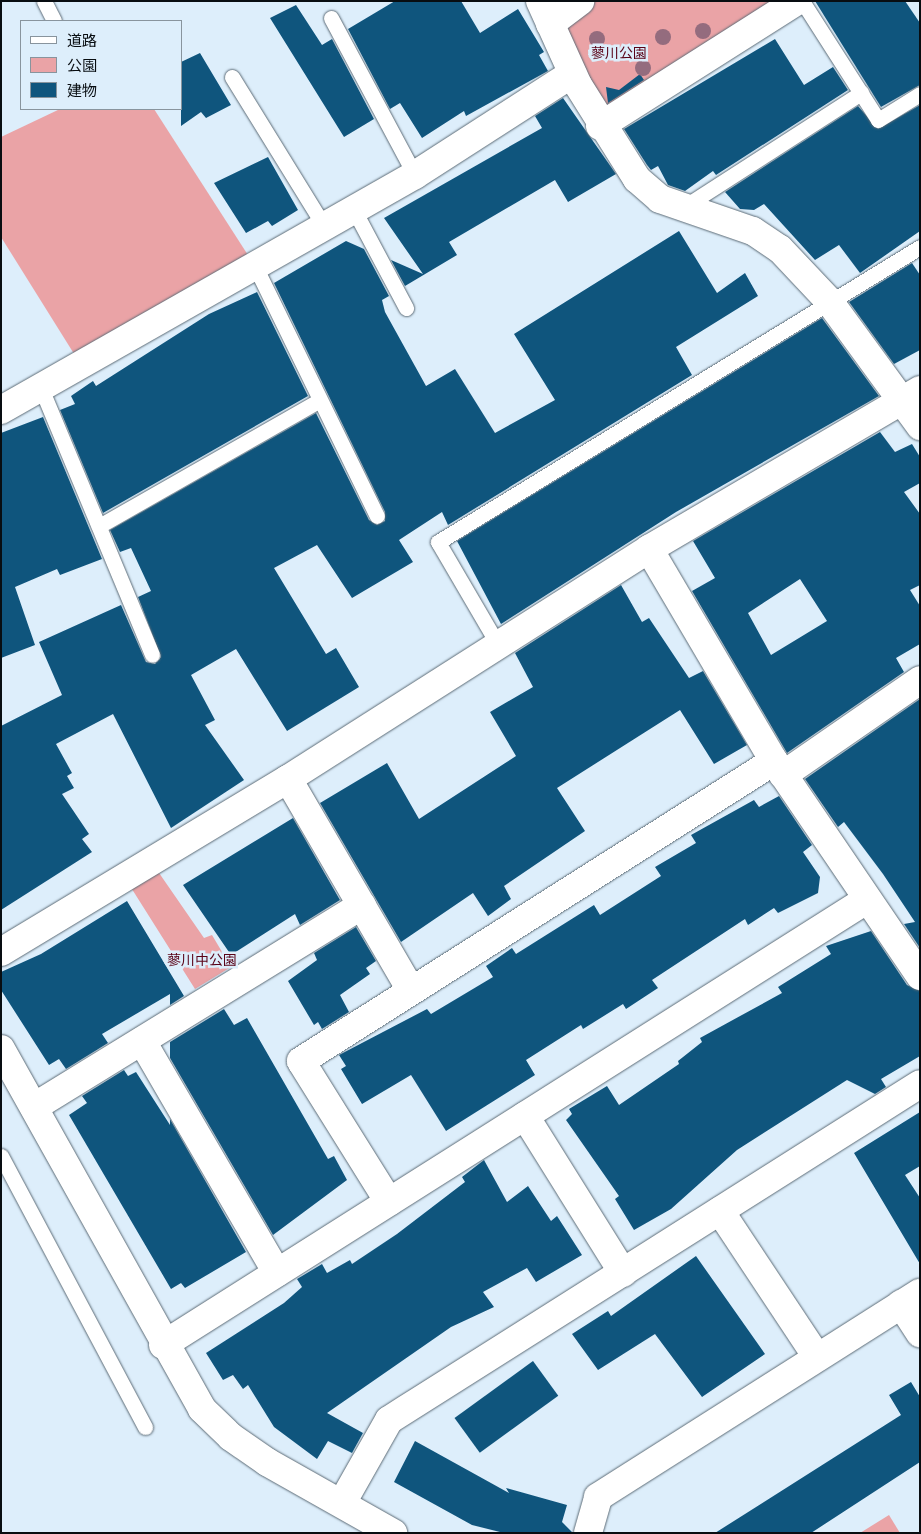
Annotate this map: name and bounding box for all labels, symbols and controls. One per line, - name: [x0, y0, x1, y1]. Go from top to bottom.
- legend: [20, 20, 182, 110]
- text: 道路: [67, 32, 97, 49]
- park label: 蓼川公園: [591, 45, 647, 61]
- text: 公園: [67, 57, 97, 74]
- text: 建物: [67, 82, 97, 99]
- park label: 蓼川中公園: [167, 952, 237, 968]

